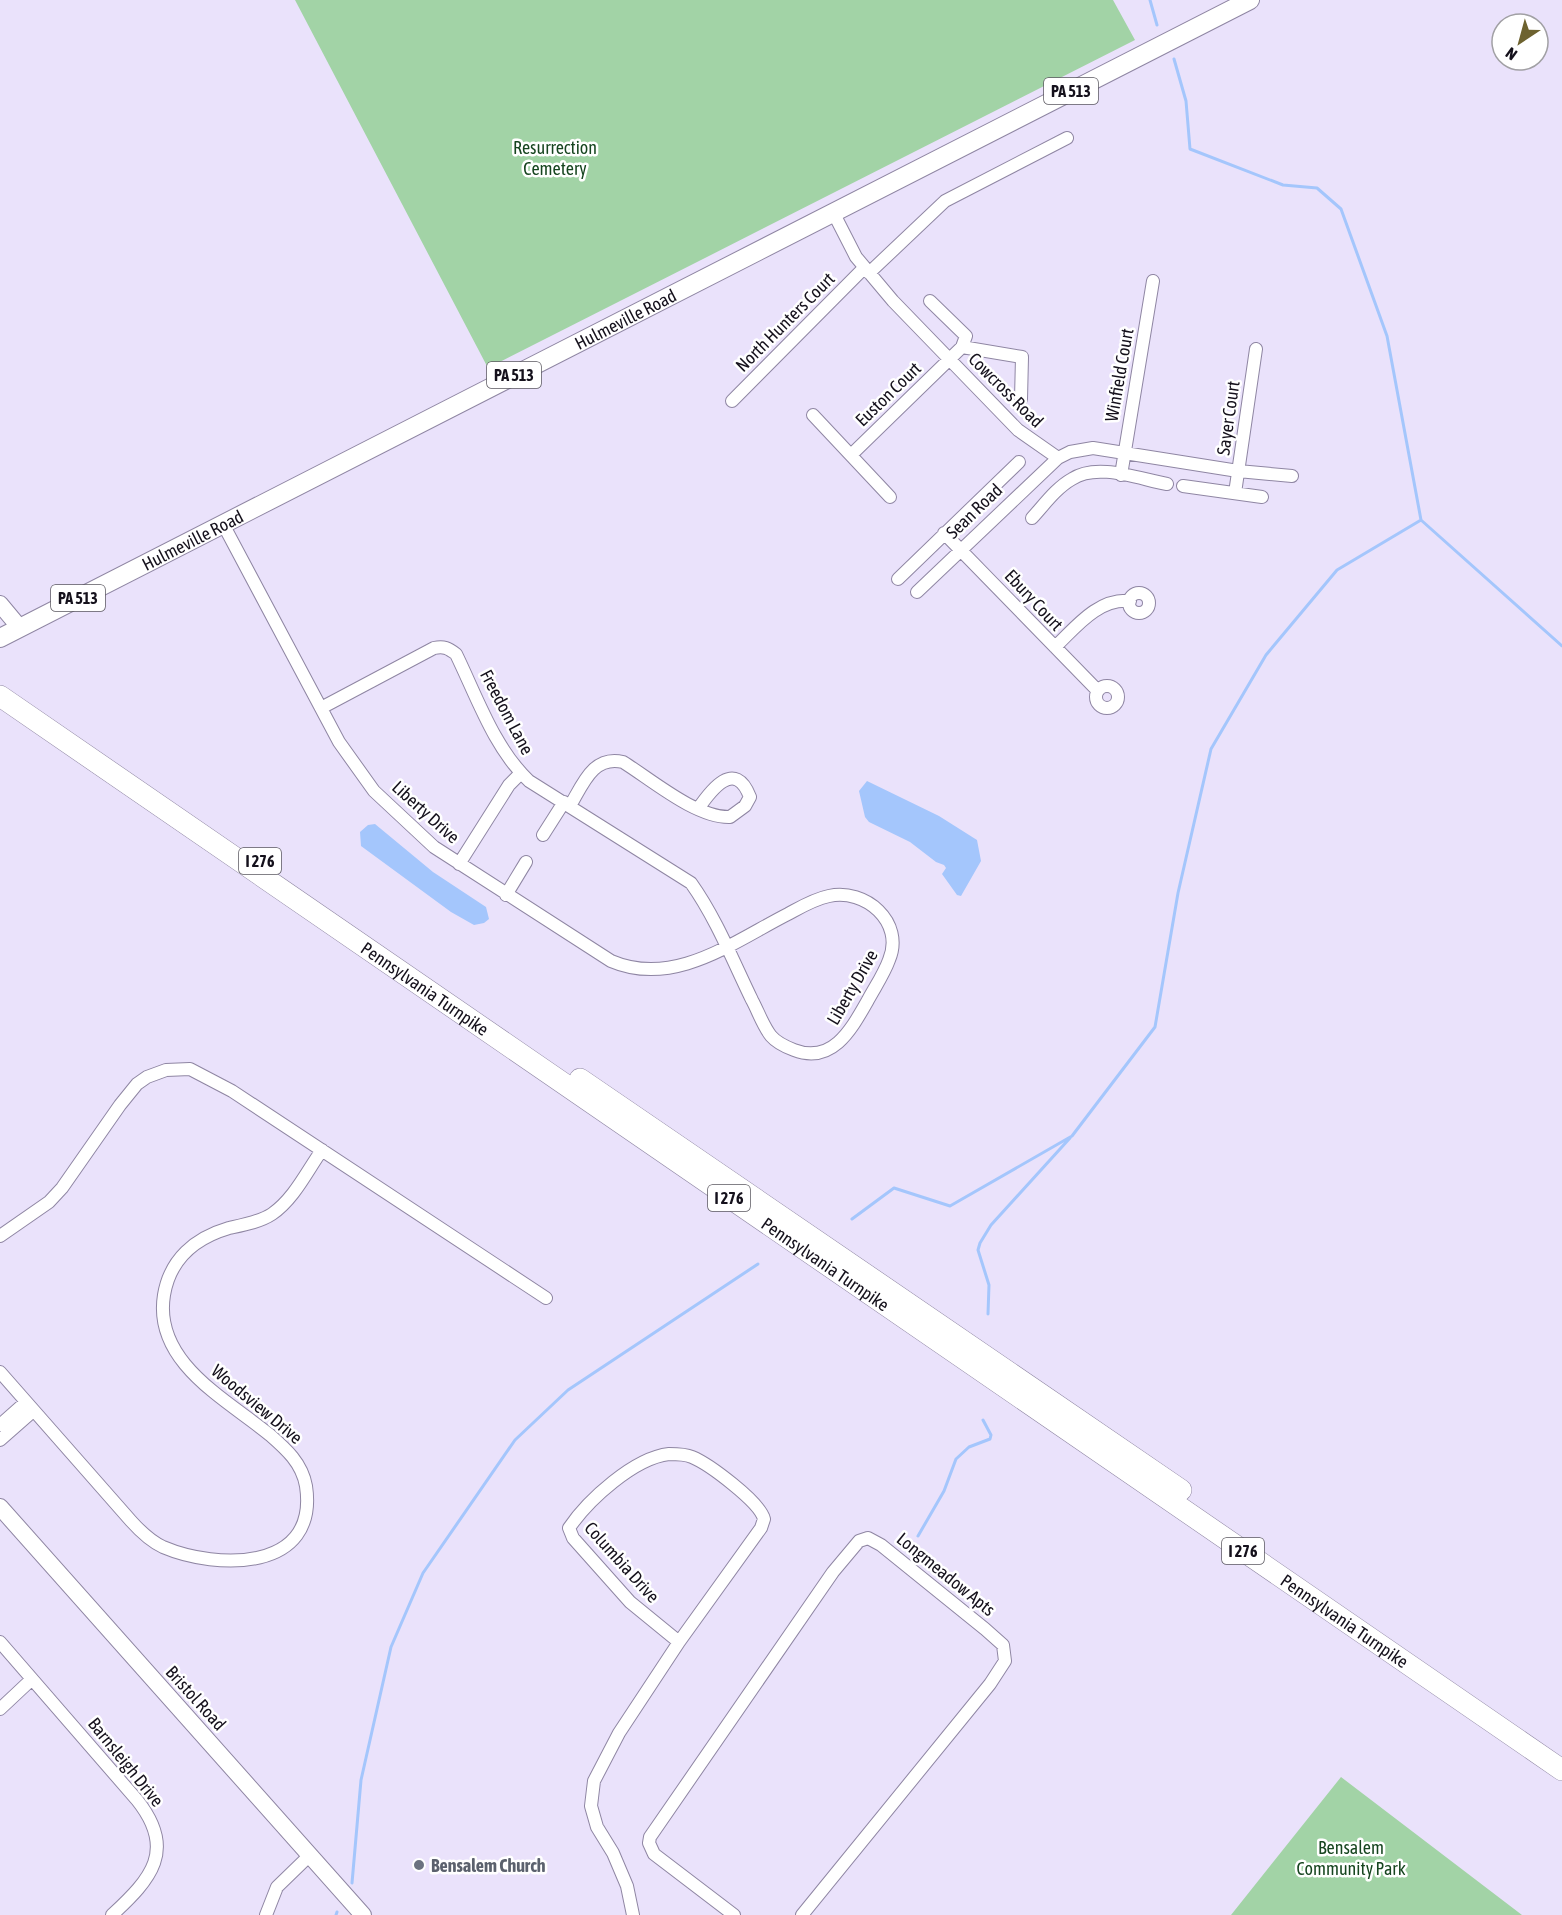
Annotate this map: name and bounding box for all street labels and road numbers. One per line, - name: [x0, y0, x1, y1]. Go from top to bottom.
- road number: PA 513: [1044, 78, 1098, 104]
- street label: North Hunters Court: [731, 268, 839, 376]
- street label: Hulmeville Road: [571, 284, 679, 353]
- street label: Winfield Court: [1100, 327, 1138, 423]
- street label: Cowcross Road: [964, 348, 1048, 432]
- street label: Euston Court: [851, 358, 925, 430]
- road number: PA 513: [487, 362, 541, 388]
- street label: Sayer Court: [1212, 380, 1244, 456]
- street label: Sean Road: [942, 479, 1006, 543]
- street label: Hulmeville Road: [138, 505, 247, 574]
- street label: Ebury Court: [1001, 565, 1067, 635]
- road number: PA 513: [51, 585, 105, 611]
- street label: Freedom Lane: [476, 666, 538, 758]
- street label: Liberty Drive: [388, 776, 464, 848]
- road number: I 276: [239, 848, 281, 874]
- street label: Pennsylvania Turnpike: [357, 937, 493, 1040]
- street label: Liberty Drive: [822, 946, 882, 1028]
- road number: I 276: [708, 1185, 750, 1211]
- street label: Pennsylvania Turnpike: [758, 1212, 893, 1315]
- street label: Woodsview Drive: [207, 1360, 307, 1448]
- street label: Columbia Drive: [580, 1517, 664, 1607]
- street label: Longmeadow Apts: [893, 1528, 999, 1620]
- road number: I 276: [1222, 1538, 1264, 1564]
- street label: Pennsylvania Turnpike: [1277, 1569, 1413, 1672]
- street label: Bristol Road: [162, 1661, 230, 1735]
- street label: Barnsleigh Drive: [84, 1713, 168, 1811]

